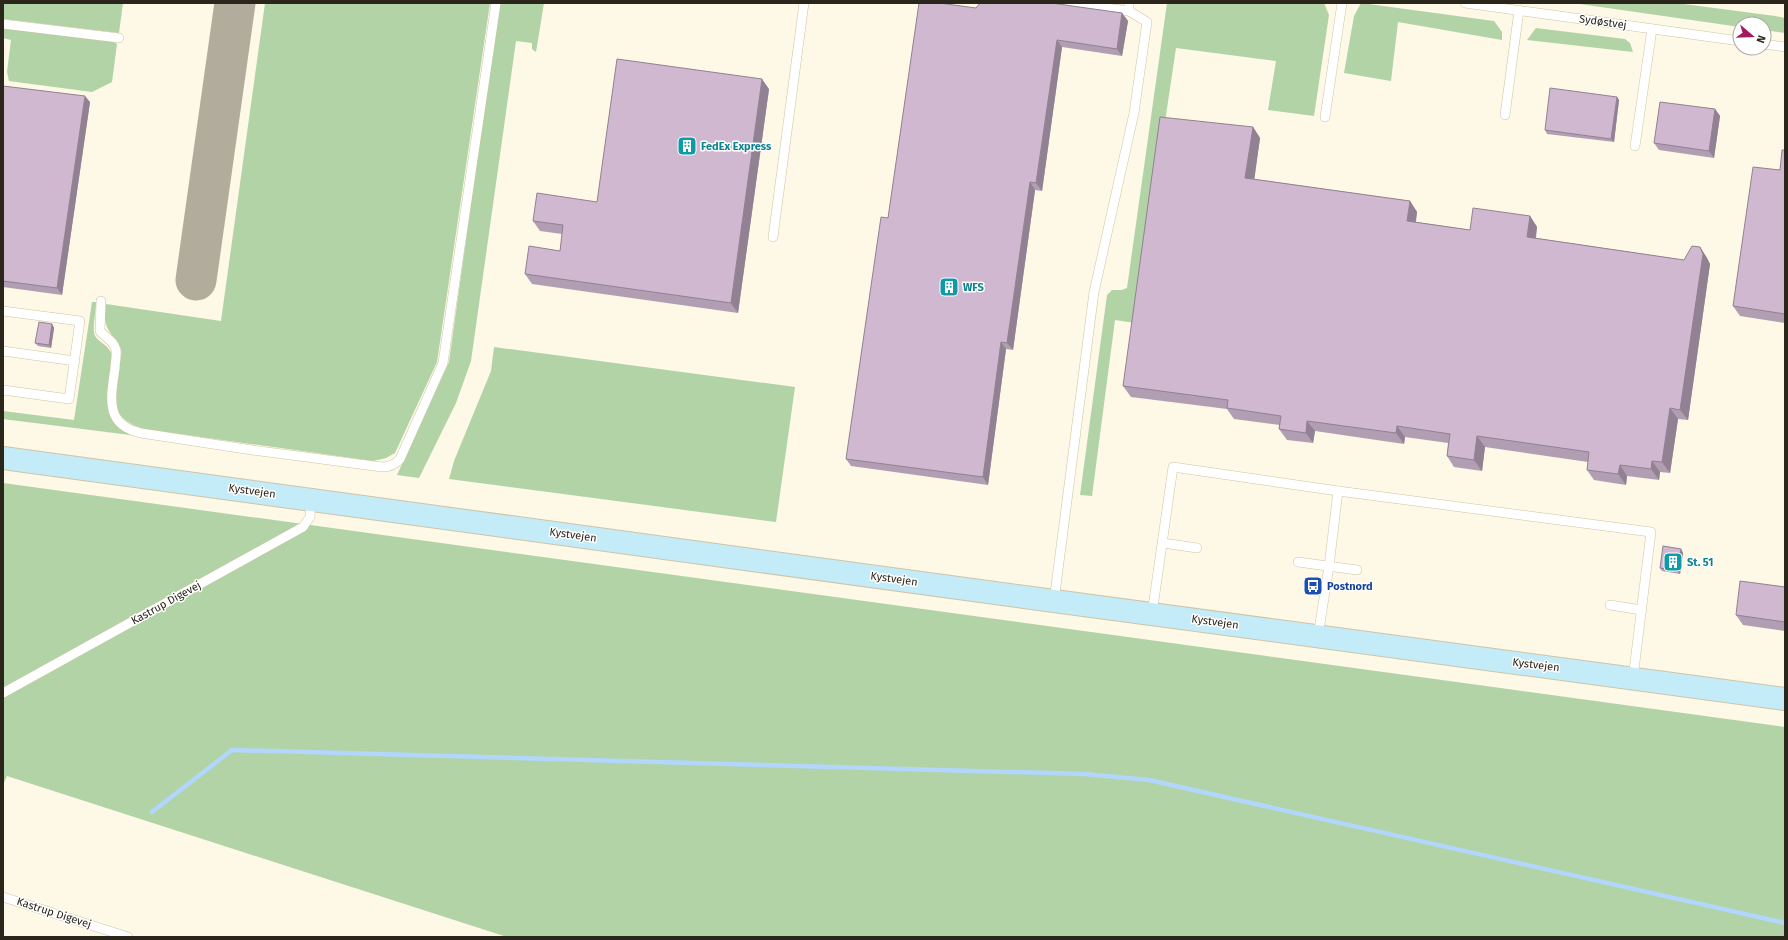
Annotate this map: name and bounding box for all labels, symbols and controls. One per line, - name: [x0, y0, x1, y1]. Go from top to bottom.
- street label: Sydøstvej: [1578, 12, 1628, 32]
- north arrow: [1732, 16, 1772, 56]
- text: N: [1754, 34, 1768, 45]
- building icon: FedEx Express: [676, 135, 698, 157]
- place label: FedEx Express: [701, 140, 772, 153]
- building icon: WFS: [938, 276, 960, 298]
- place label: WFS: [963, 281, 984, 294]
- street label: Kystvejen: [227, 481, 277, 501]
- street label: Kystvejen: [548, 525, 598, 545]
- building icon: St. 51: [1662, 551, 1684, 573]
- place label: St. 51: [1687, 556, 1713, 569]
- street label: Kystvejen: [869, 569, 919, 589]
- bus stop icon: Postnord: [1302, 575, 1324, 597]
- street label: Kastrup Digevej: [129, 579, 203, 627]
- place label: Postnord: [1327, 580, 1373, 593]
- street label: Kystvejen: [1190, 612, 1240, 632]
- street label: Kystvejen: [1512, 656, 1560, 674]
- street label: Kastrup Digevej: [15, 895, 93, 931]

